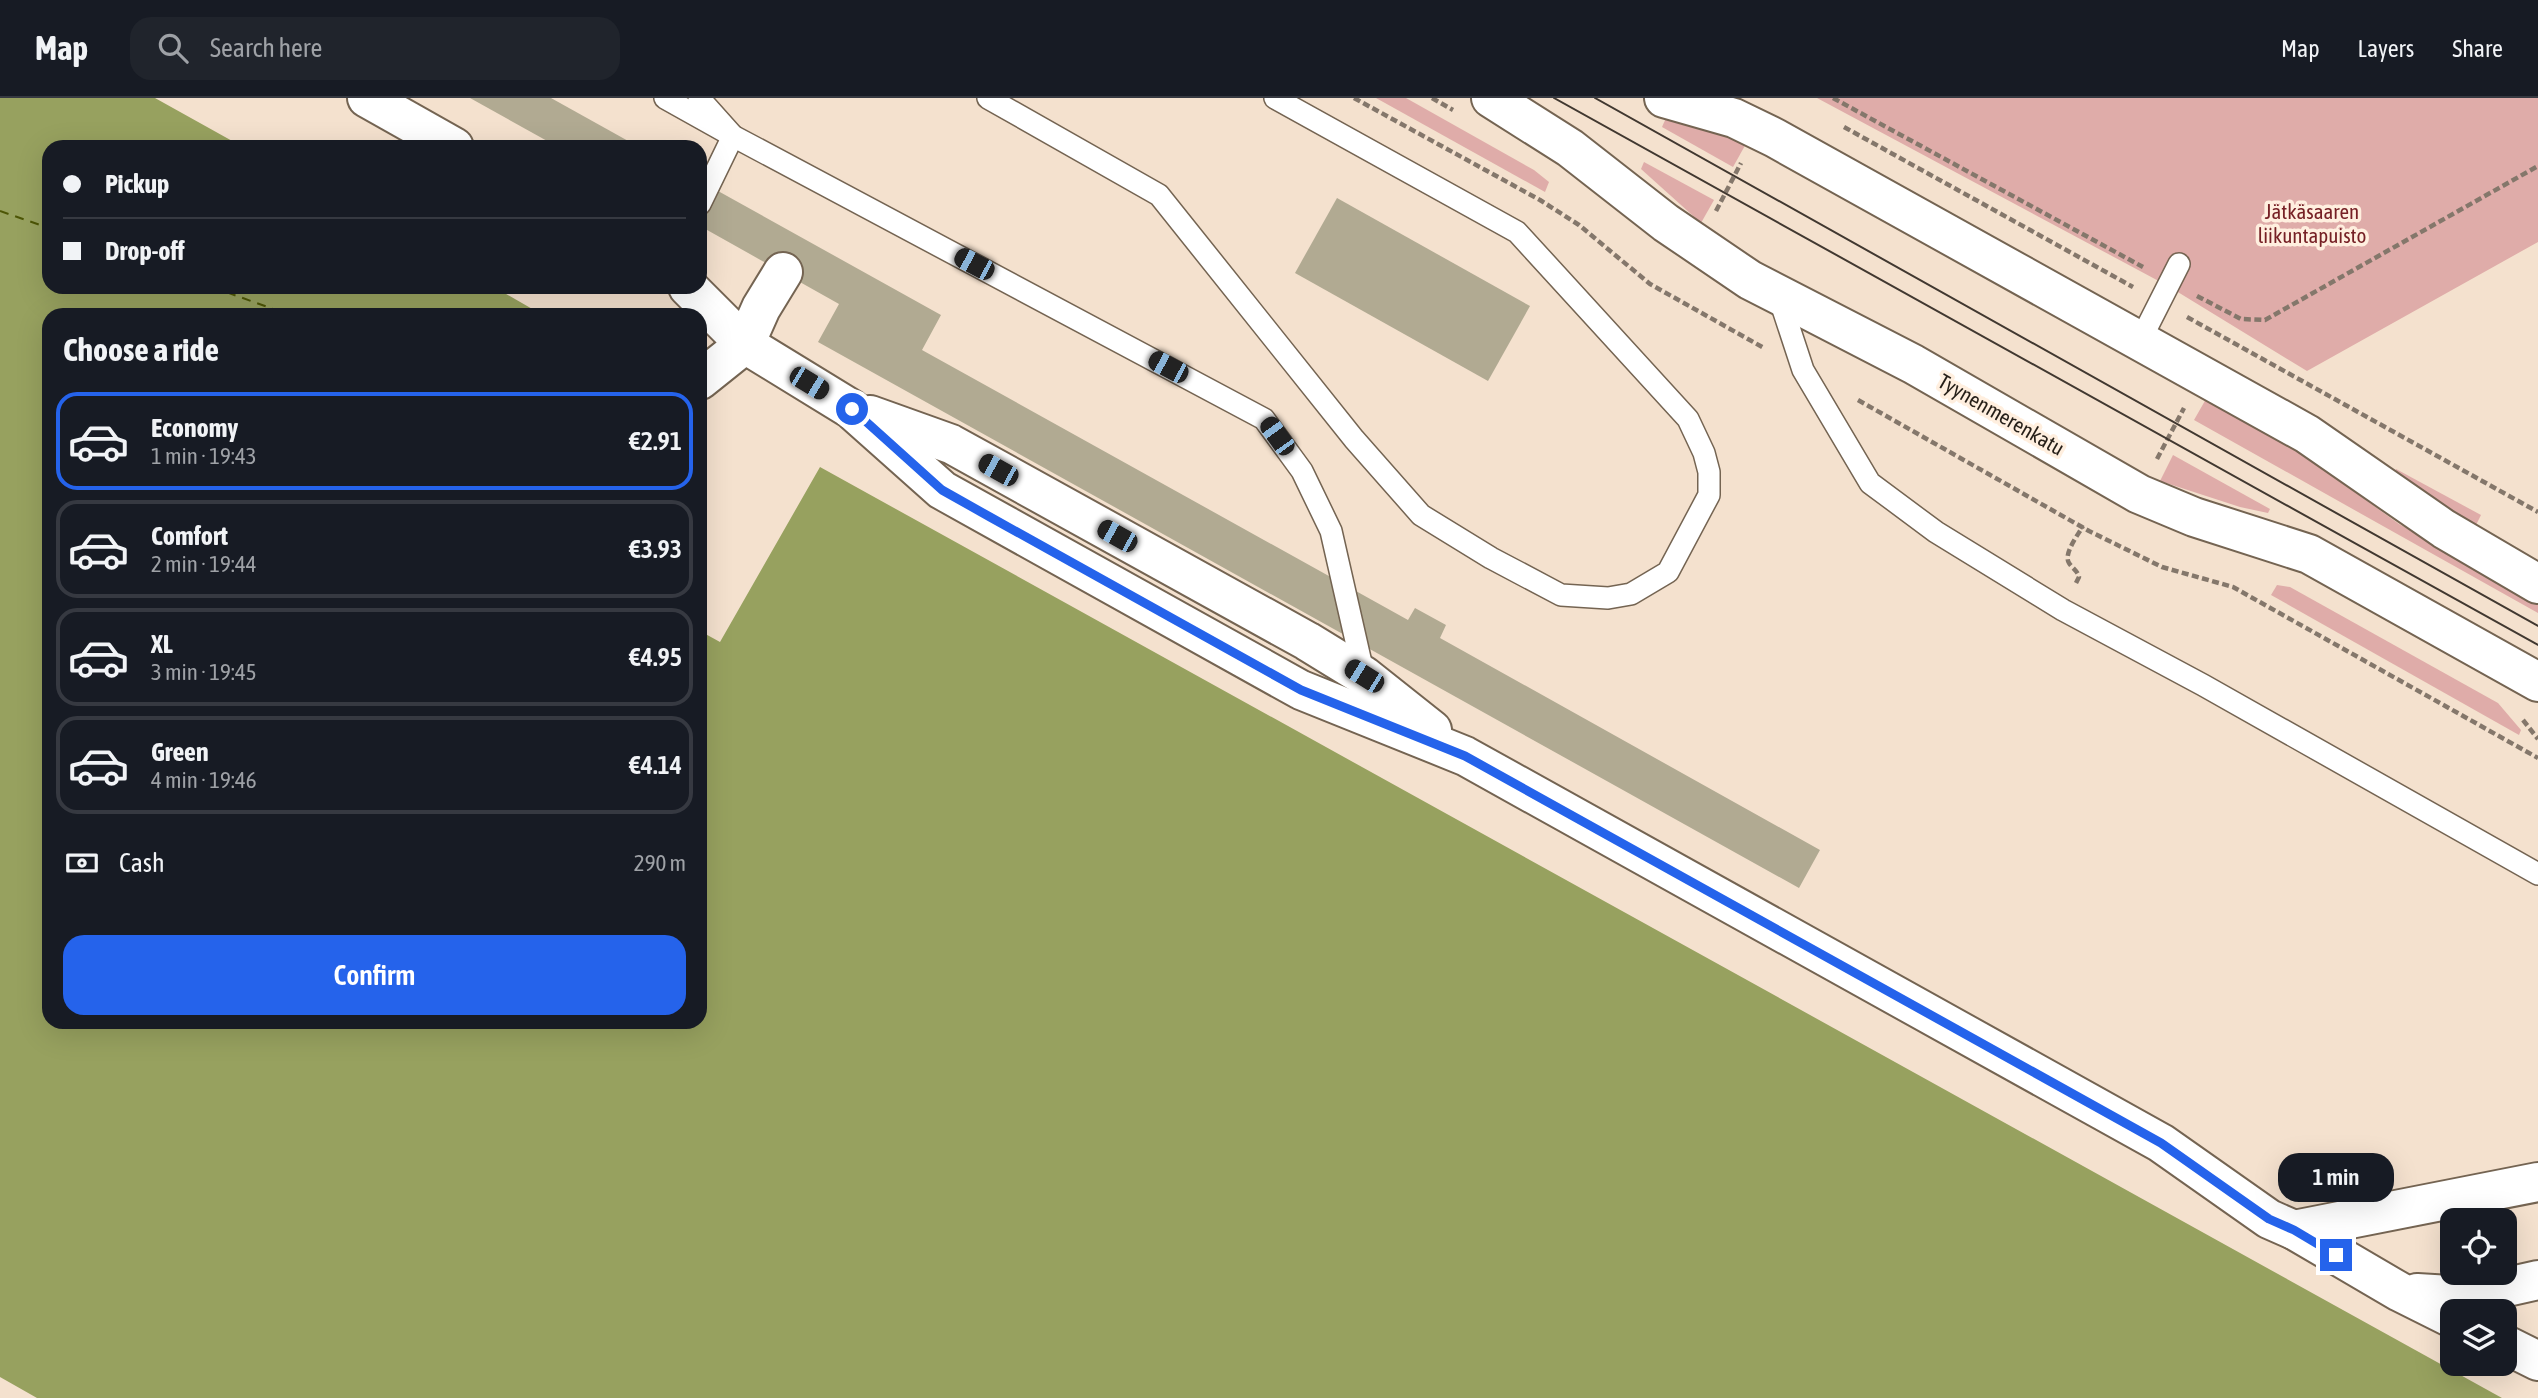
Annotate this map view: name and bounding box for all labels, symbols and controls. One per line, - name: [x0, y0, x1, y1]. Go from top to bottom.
- search box: [130, 17, 620, 80]
- text: Map: [35, 29, 88, 67]
- icon: search: [154, 29, 192, 67]
- text: Search here: [210, 33, 322, 63]
- text: Map: [2281, 35, 2320, 62]
- text: Layers: [2358, 35, 2414, 62]
- text: Share: [2452, 35, 2503, 62]
- text: Pickup: [105, 169, 169, 199]
- park label: Jätkäsaaren liikuntapuisto: [2258, 199, 2366, 247]
- text: Drop-off: [105, 236, 185, 266]
- car: [951, 245, 998, 283]
- text: Choose a ride: [63, 331, 219, 368]
- car: [1145, 348, 1192, 386]
- car: [786, 363, 833, 403]
- street label: Tyynenmerenkatu: [1934, 368, 2069, 460]
- route start: [836, 393, 868, 425]
- icon: car: [67, 410, 130, 473]
- text: Economy: [151, 413, 238, 443]
- car: [1257, 413, 1298, 459]
- text: €2.91: [629, 426, 682, 456]
- text: 1 min · 19:43: [151, 443, 257, 469]
- car: [975, 451, 1022, 489]
- car: [1094, 517, 1141, 555]
- icon: car: [67, 518, 130, 581]
- text: Comfort: [151, 521, 228, 551]
- text: €3.93: [629, 534, 682, 564]
- text: 2 min · 19:44: [151, 551, 257, 577]
- icon: car: [67, 626, 130, 689]
- text: XL: [151, 629, 173, 659]
- text: €4.95: [629, 642, 682, 672]
- car: [1341, 656, 1388, 696]
- text: 3 min · 19:45: [151, 659, 257, 685]
- icon: car: [67, 734, 130, 797]
- text: Green: [151, 737, 209, 767]
- text: €4.14: [629, 750, 682, 780]
- text: 4 min · 19:46: [151, 767, 257, 793]
- icon: cash: [63, 844, 101, 882]
- text: Cash: [119, 848, 165, 878]
- text: 290 m: [634, 850, 686, 876]
- button: Confirm: [63, 935, 686, 1015]
- callout: 1 min: [2278, 1154, 2394, 1202]
- text: 1 min: [2313, 1164, 2359, 1190]
- map controls: [2440, 1208, 2517, 1376]
- button: locate: [2440, 1208, 2517, 1285]
- route end: [2320, 1239, 2352, 1271]
- button: layers: [2440, 1299, 2517, 1376]

